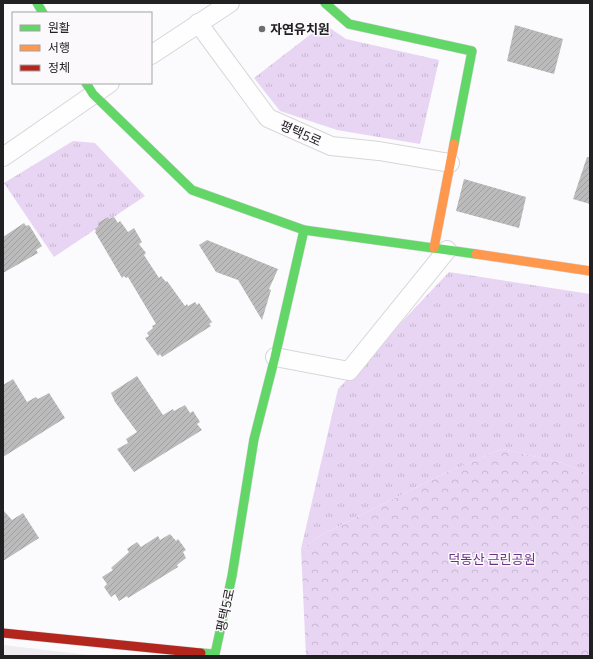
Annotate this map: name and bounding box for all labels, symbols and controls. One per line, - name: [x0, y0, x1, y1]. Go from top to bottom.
- legend: [12, 12, 152, 84]
- text: 원활: [48, 20, 70, 36]
- place label: 자연유치원: [270, 21, 330, 39]
- marker: 자연유치원: [257, 24, 267, 34]
- text: 서행: [48, 40, 70, 56]
- text: 정체: [48, 60, 70, 76]
- street label: 평택5로: [277, 117, 324, 151]
- park label: 덕동산 근린공원: [448, 551, 536, 569]
- street label: 평택5로: [213, 587, 239, 633]

